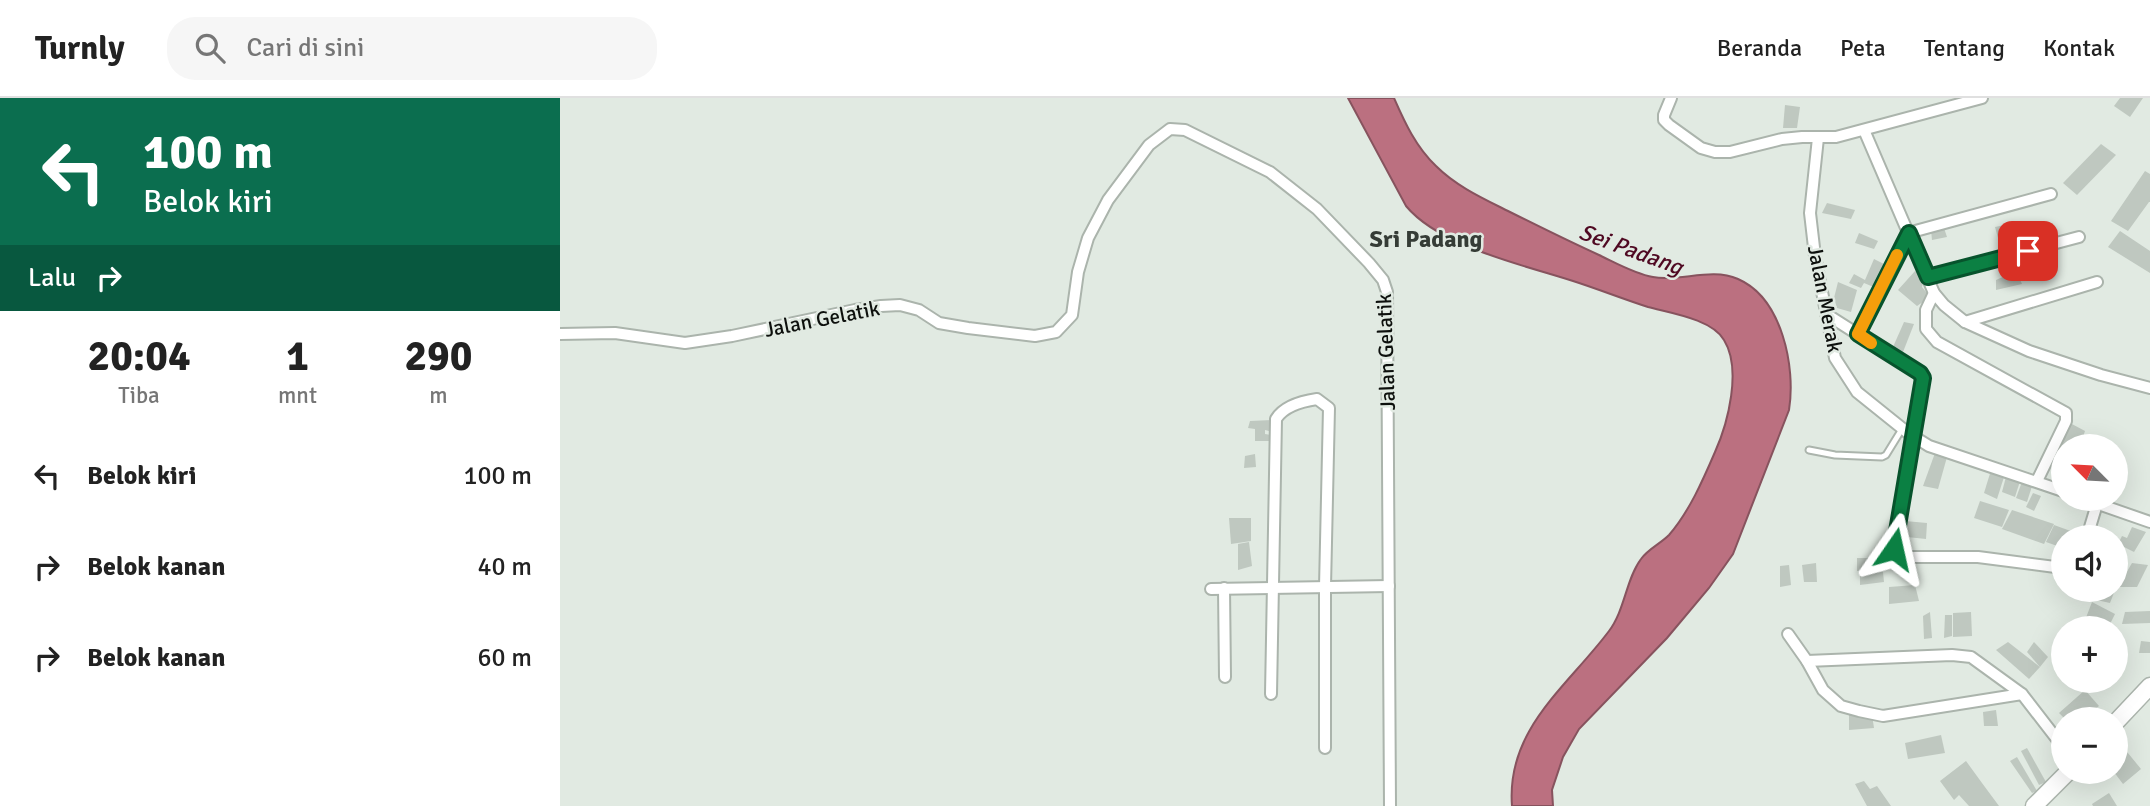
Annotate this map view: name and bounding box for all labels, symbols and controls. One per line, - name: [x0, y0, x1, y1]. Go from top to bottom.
- search box: [167, 17, 657, 80]
- text: Turnly: [35, 28, 125, 69]
- icon: search: [191, 29, 229, 67]
- text: Cari di sini: [247, 32, 364, 64]
- text: Beranda: [1717, 33, 1802, 63]
- text: Peta: [1840, 33, 1886, 63]
- text: Tentang: [1924, 33, 2005, 63]
- text: Kontak: [2043, 33, 2115, 63]
- text: 100 m: [143, 122, 273, 182]
- icon: left: [28, 126, 119, 217]
- text: Belok kiri: [143, 182, 273, 221]
- water label: Sei Padang: [1575, 217, 1688, 282]
- pin: [1998, 221, 2058, 281]
- district label: Sri Padang: [1370, 224, 1483, 254]
- icon: arrive: [2009, 232, 2047, 270]
- street label: Jalan Merak: [1802, 243, 1848, 355]
- icon: right: [90, 259, 128, 297]
- text: Lalu: [28, 262, 76, 294]
- street label: Jalan Gelatik: [1371, 293, 1401, 411]
- street label: Jalan Gelatik: [762, 295, 882, 343]
- text: 20:04: [87, 331, 191, 382]
- text: 1: [286, 331, 309, 382]
- text: 290: [404, 331, 472, 382]
- text: Tiba: [118, 381, 160, 410]
- text: mnt: [278, 381, 317, 410]
- text: m: [429, 381, 448, 410]
- north arrow: [2051, 434, 2128, 511]
- map controls: [2051, 434, 2128, 784]
- icon: left: [28, 457, 66, 495]
- text: Belok kiri: [87, 460, 196, 492]
- text: 100 m: [463, 460, 532, 492]
- position arrow: [1857, 512, 1931, 586]
- button: sound: [2051, 525, 2128, 602]
- icon: right: [28, 548, 66, 586]
- text: Belok kanan: [87, 551, 225, 583]
- text: 40 m: [477, 551, 532, 583]
- button: +: [2051, 616, 2128, 693]
- icon: right: [28, 639, 66, 677]
- text: Belok kanan: [87, 642, 225, 674]
- text: 60 m: [477, 642, 532, 674]
- button: −: [2051, 707, 2128, 784]

